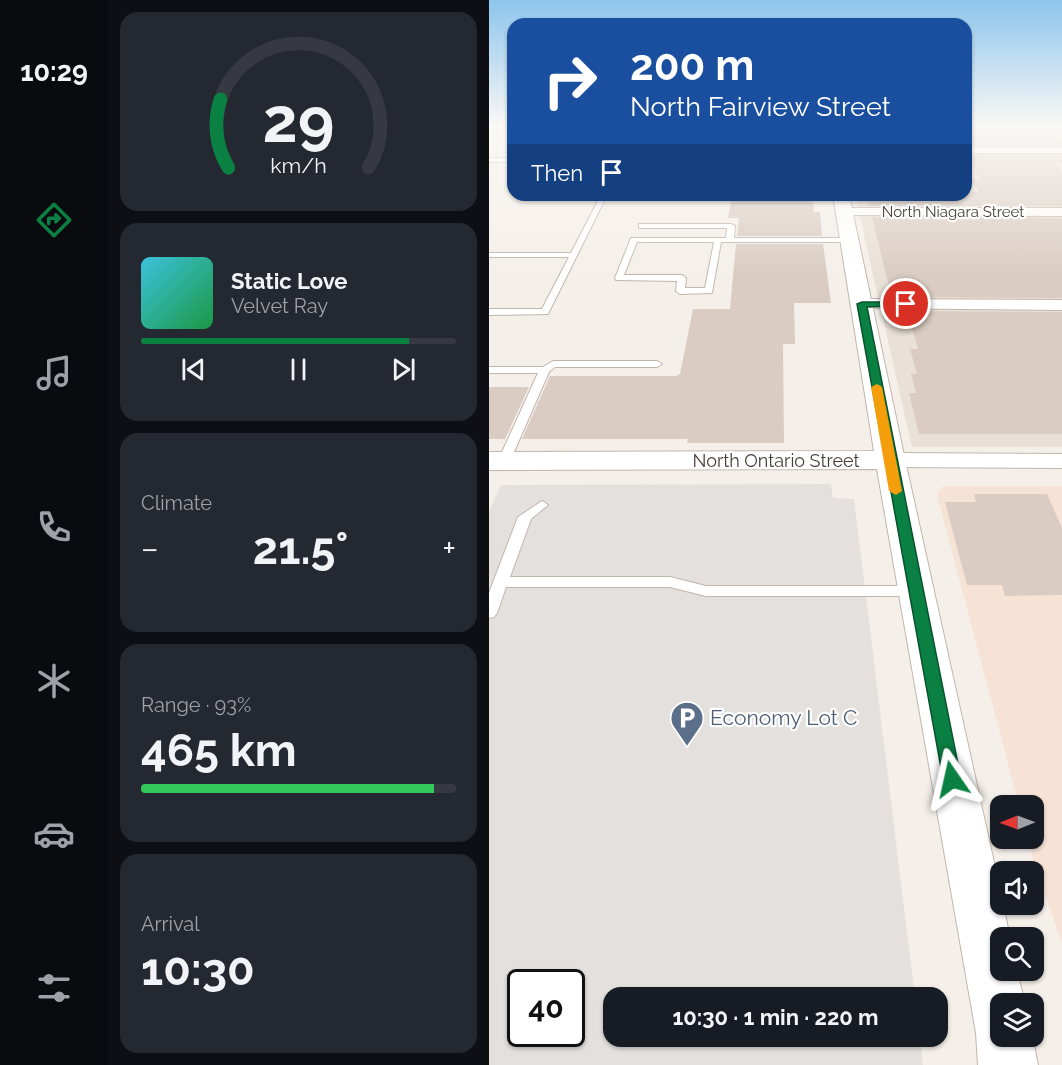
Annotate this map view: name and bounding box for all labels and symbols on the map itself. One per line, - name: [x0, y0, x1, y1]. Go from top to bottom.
- street label: North Niagara Street: [882, 203, 1024, 221]
- pin: [880, 278, 931, 329]
- street label: North Ontario Street: [692, 450, 860, 471]
- parking icon: Economy Lot C: [669, 700, 705, 747]
- place label: Economy Lot C: [710, 705, 858, 730]
- position arrow: [920, 747, 984, 811]
- north arrow: [990, 795, 1044, 849]
- speed limit sign: 40: [507, 969, 585, 1047]

